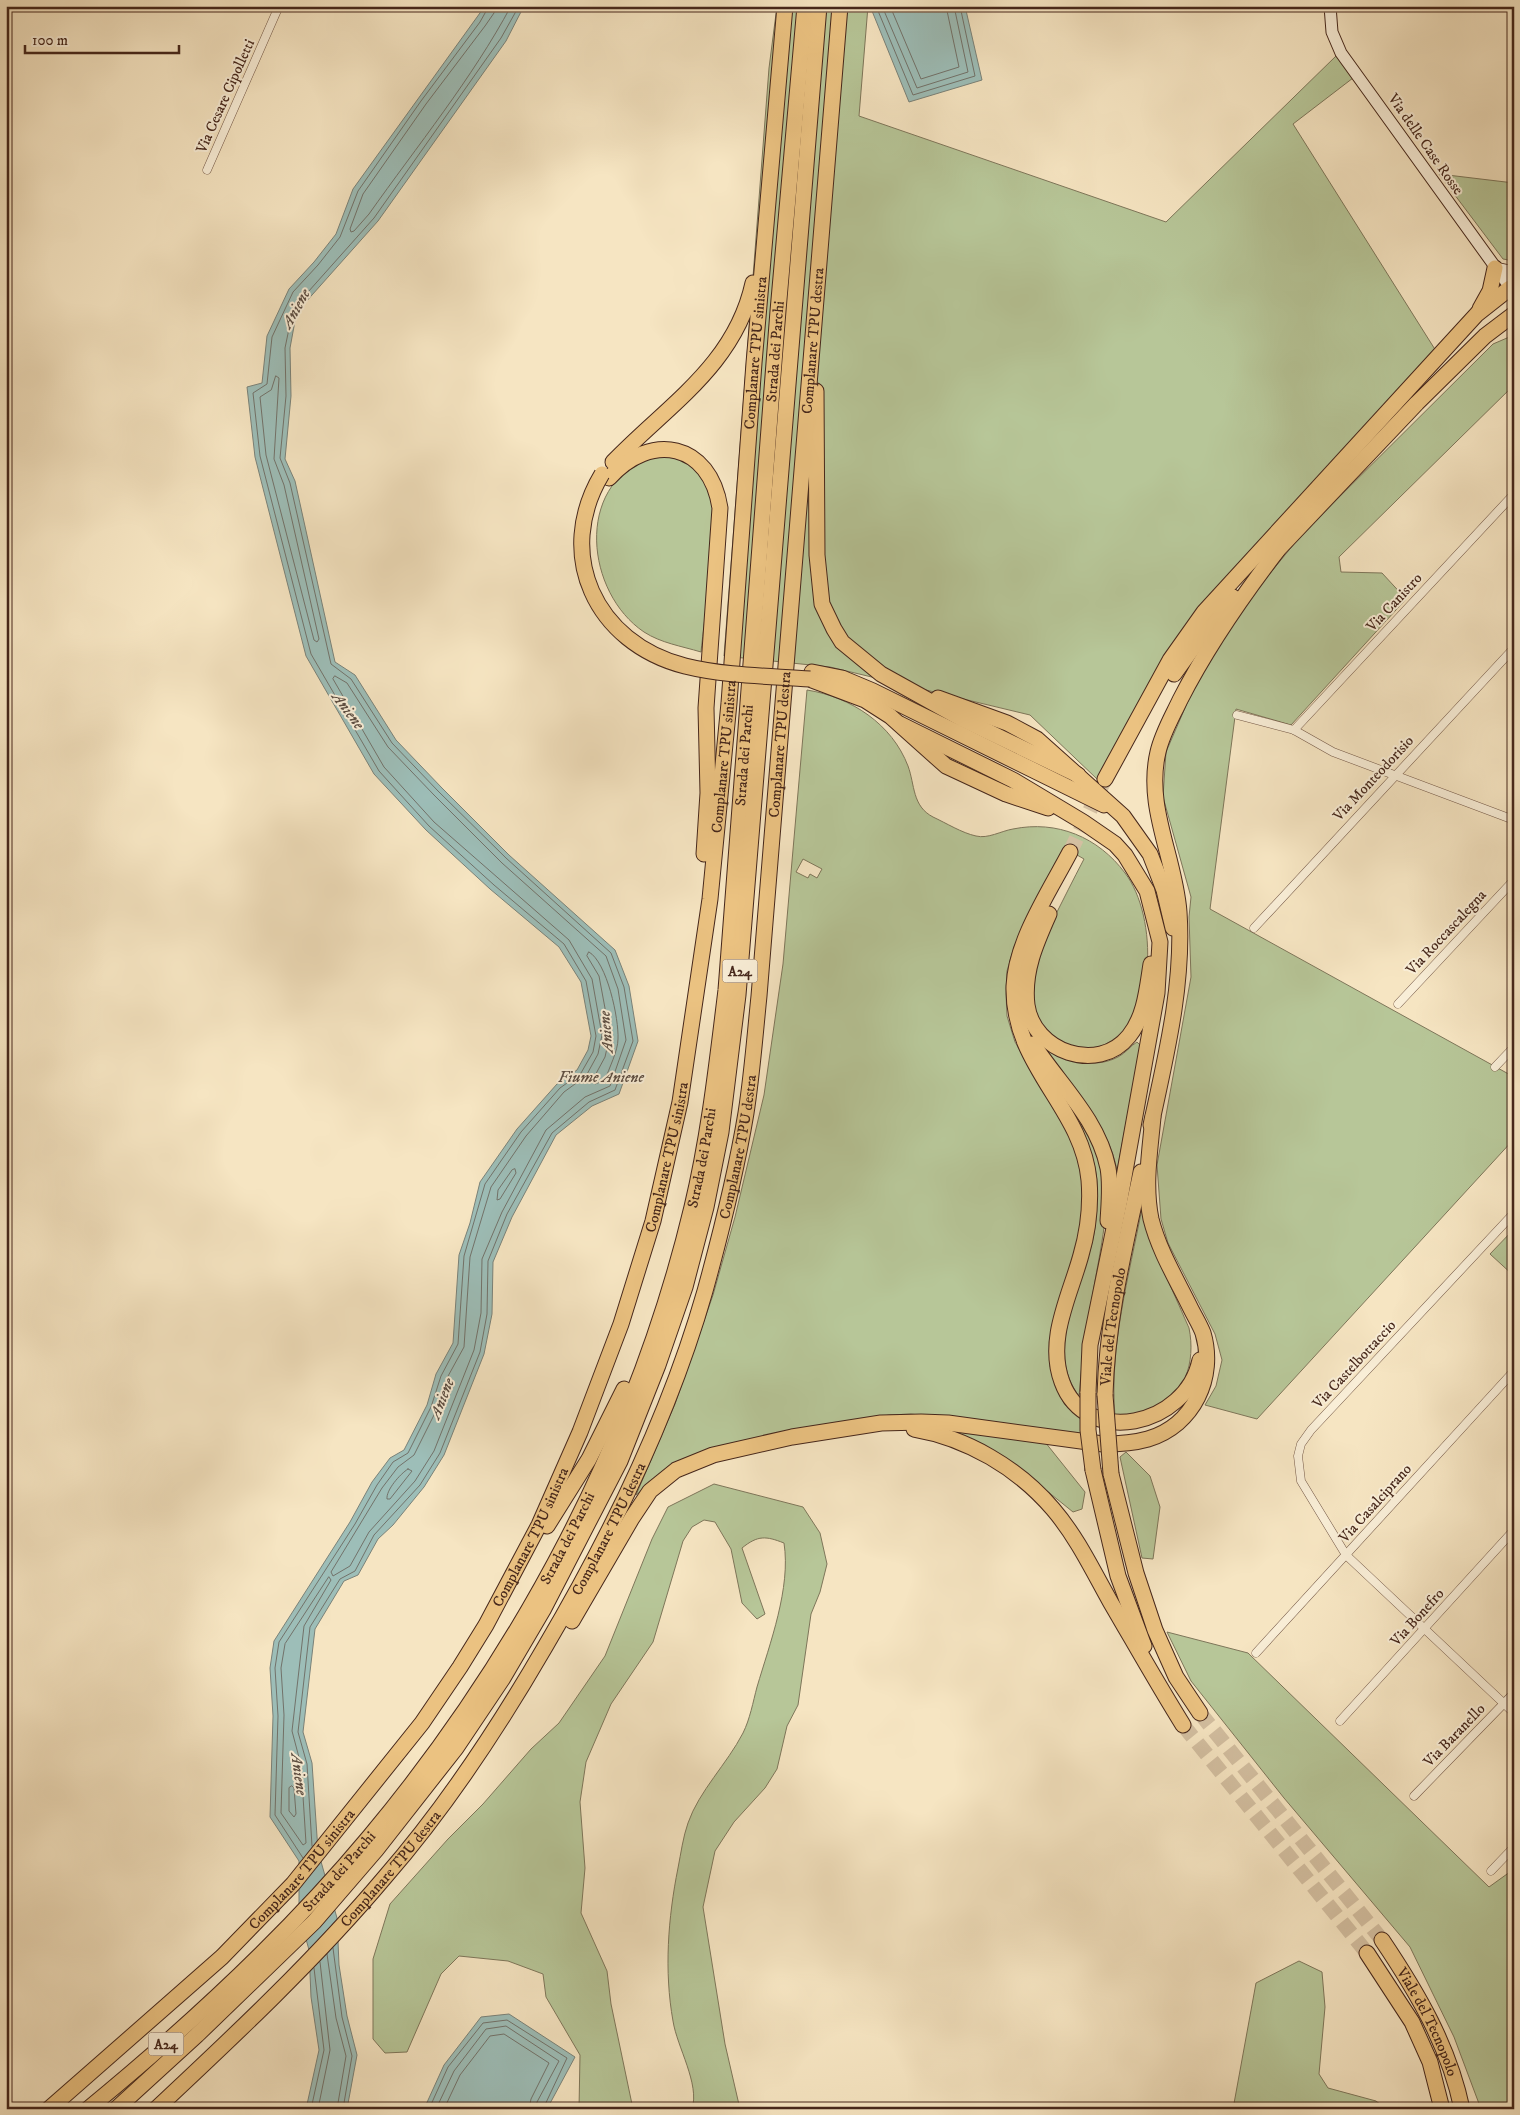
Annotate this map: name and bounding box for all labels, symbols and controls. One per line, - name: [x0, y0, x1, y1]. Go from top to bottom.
- scale bar: [25, 22, 179, 54]
- text: 100 m: [32, 31, 68, 50]
- street label: Via Cesare Cipolletti: [191, 36, 259, 157]
- street label: Via delle Case Rosse: [1383, 89, 1468, 199]
- street label: Complanare TPU destra: [798, 266, 829, 415]
- street label: Complanare TPU sinistra: [740, 275, 772, 430]
- water label: Aniene: [276, 285, 315, 333]
- street label: Strada dei Parchi: [762, 300, 789, 403]
- street label: Via Canistro: [1362, 569, 1426, 636]
- street label: Complanare TPU destra: [765, 670, 796, 818]
- street label: Complanare TPU sinistra: [707, 679, 741, 834]
- water label: Aniene: [326, 686, 369, 734]
- street label: Strada dei Parchi: [731, 704, 758, 807]
- street label: Via Monteodorisio: [1328, 732, 1418, 826]
- street label: Via Roccascalegna: [1401, 885, 1491, 980]
- road number: A24: [722, 959, 758, 982]
- water label: Aniene: [594, 1010, 618, 1056]
- water label: Fiume Aniene: [558, 1067, 644, 1087]
- street label: Complanare TPU destra: [715, 1073, 761, 1221]
- street label: Complanare TPU sinistra: [641, 1080, 693, 1235]
- street label: Strada dei Parchi: [683, 1106, 721, 1210]
- street label: Viale del Tecnopolo: [1096, 1266, 1130, 1387]
- street label: Via Castelbottaccio: [1308, 1316, 1400, 1413]
- water label: Aniene: [424, 1375, 459, 1423]
- street label: Complanare TPU destra: [567, 1459, 651, 1599]
- street label: Via Casalciprano: [1334, 1460, 1416, 1548]
- street label: Complanare TPU sinistra: [488, 1464, 573, 1610]
- street label: Strada dei Parchi: [536, 1489, 599, 1588]
- street label: Via Bonefro: [1386, 1584, 1448, 1651]
- street label: Via Baranello: [1419, 1700, 1489, 1772]
- water label: Aniene: [286, 1750, 312, 1797]
- street label: Complanare TPU sinistra: [245, 1805, 360, 1934]
- street label: Complanare TPU destra: [336, 1806, 446, 1931]
- street label: Strada dei Parchi: [299, 1827, 380, 1916]
- street label: Viale del Tecnopolo: [1392, 1963, 1462, 2079]
- road number: A24: [148, 2032, 184, 2056]

